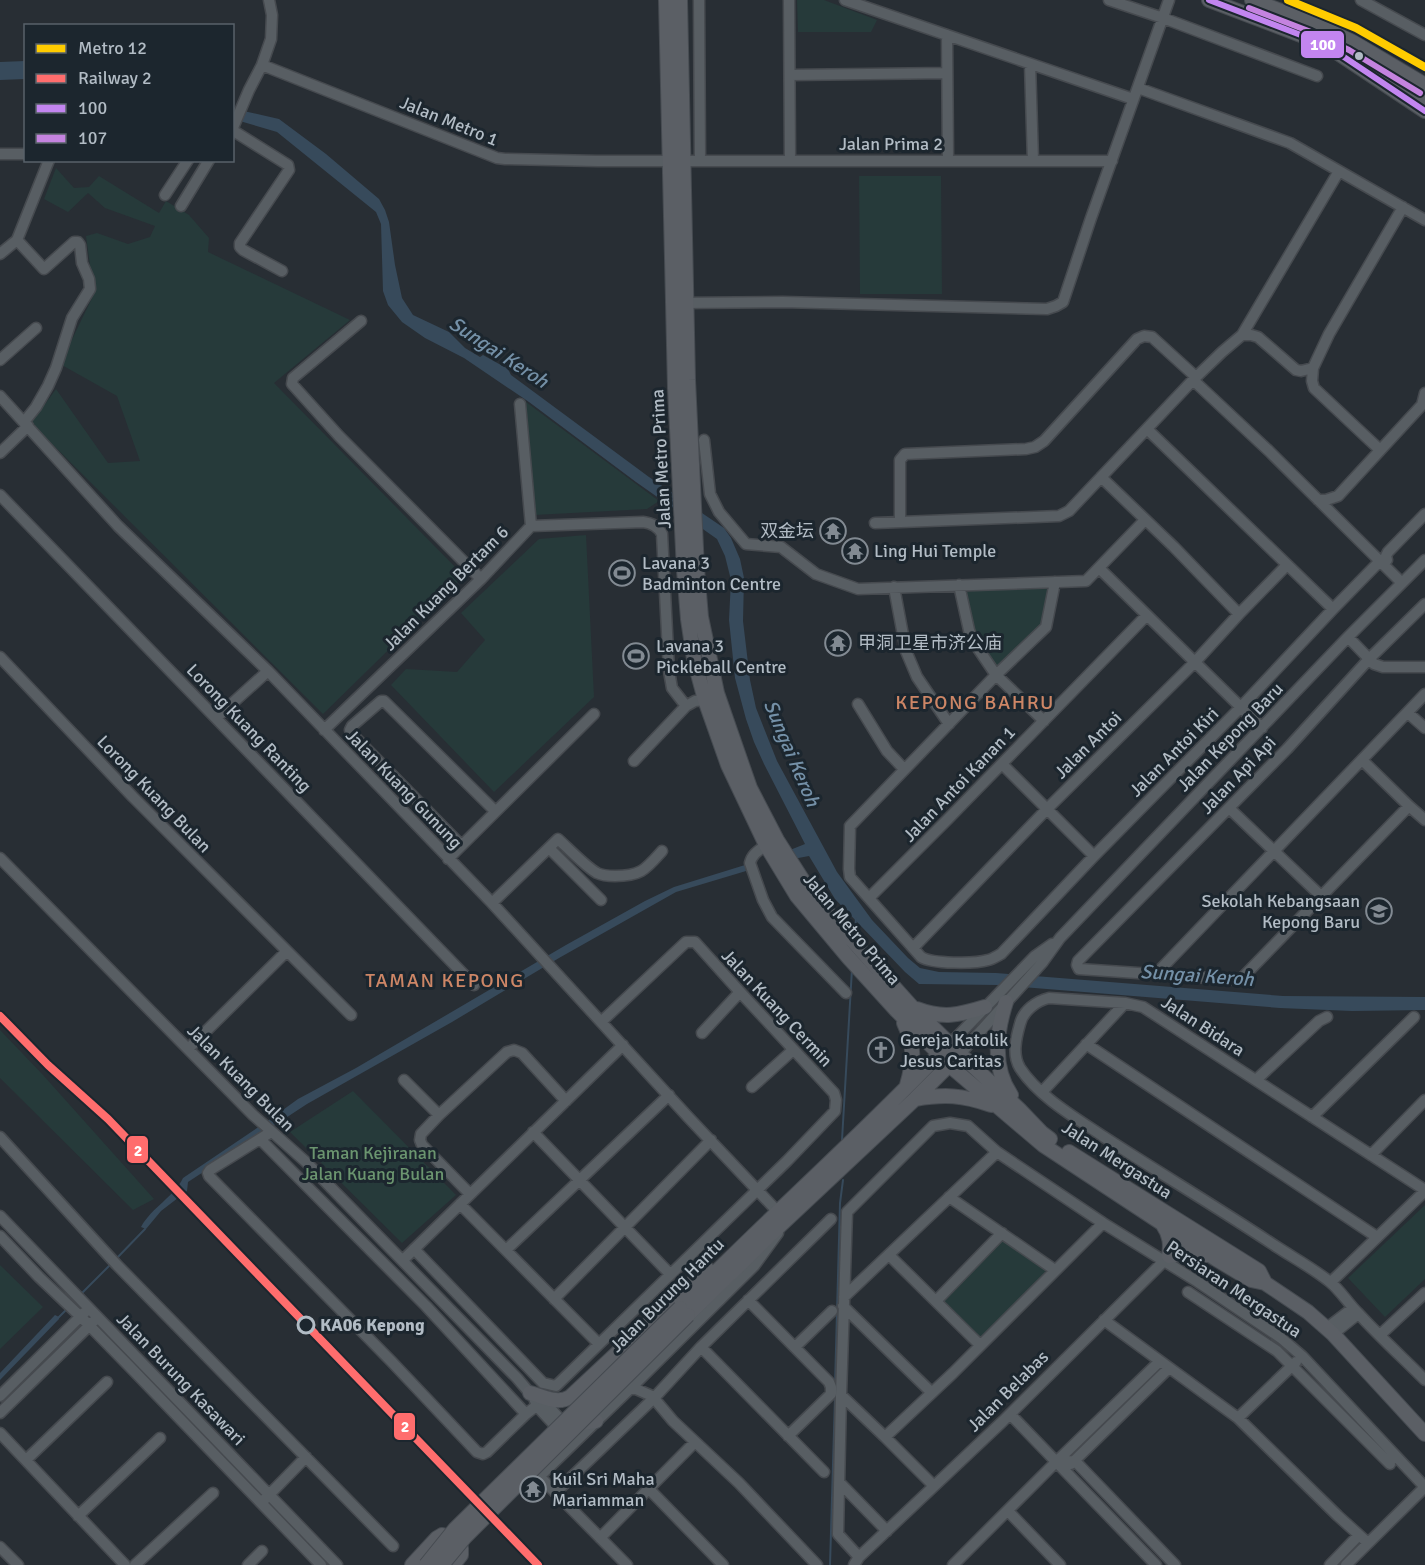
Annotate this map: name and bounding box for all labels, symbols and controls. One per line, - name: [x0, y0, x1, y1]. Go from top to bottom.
- legend: [24, 24, 234, 162]
- line badge: 100: [1300, 30, 1345, 59]
- text: 100: [1310, 35, 1336, 55]
- text: Metro 12: [78, 37, 147, 59]
- unlabelled marker: [1353, 50, 1365, 62]
- text: Railway 2: [78, 67, 152, 89]
- street label: Jalan Metro 1: [397, 91, 501, 151]
- text: 100: [78, 97, 107, 119]
- text: 107: [78, 127, 107, 149]
- street label: Jalan Prima 2: [839, 133, 943, 155]
- water label: Sungai Keroh: [444, 311, 554, 394]
- street label: Jalan Metro Prima: [646, 389, 676, 529]
- temple icon: 双金坛: [818, 516, 848, 546]
- place label: 双金坛: [760, 520, 814, 542]
- street label: Jalan Kuang Bertam 6: [379, 521, 513, 655]
- temple icon: Ling Hui Temple: [840, 536, 870, 566]
- place label: Ling Hui Temple: [874, 540, 996, 562]
- place label: Lavana 3 Badminton Centre: [642, 552, 781, 595]
- sports icon: Lavana 3 Badminton Centre: [607, 558, 637, 588]
- temple icon: 甲洞卫星市济公庙: [823, 628, 853, 658]
- place label: 甲洞卫星市济公庙: [858, 632, 1002, 654]
- place label: Lavana 3 Pickleball Centre: [656, 635, 787, 678]
- sports icon: Lavana 3 Pickleball Centre: [621, 641, 651, 671]
- street label: Lorong Kuang Ranting: [182, 659, 316, 797]
- street label: Jalan Kepong Baru: [1172, 678, 1288, 796]
- district label: KEPONG BAHRU: [895, 690, 1055, 715]
- water label: Sungai Keroh: [758, 696, 826, 811]
- street label: Jalan Antoi Kiri: [1125, 703, 1223, 801]
- street label: Jalan Antoi: [1050, 707, 1126, 783]
- street label: Jalan Antoi Kanan 1: [898, 722, 1020, 846]
- street label: Jalan Kuang Gunung: [341, 725, 467, 853]
- street label: Lorong Kuang Bulan: [92, 731, 216, 857]
- street label: Jalan Api Api: [1195, 731, 1281, 819]
- street label: Jalan Metro Prima: [799, 868, 905, 990]
- place label: Sekolah Kebangsaan Kepong Baru: [1201, 890, 1360, 933]
- school or university icon: Sekolah Kebangsaan Kepong Baru: [1364, 896, 1394, 926]
- street label: Jalan Kuang Cermin: [717, 945, 837, 1071]
- water label: Sungai Keroh: [1140, 959, 1255, 992]
- district label: TAMAN KEPONG: [365, 968, 525, 993]
- street label: Jalan Bidara: [1157, 991, 1249, 1061]
- street label: Jalan Kuang Bulan: [183, 1020, 299, 1136]
- place label: Gereja Katolik Jesus Caritas: [900, 1029, 1008, 1072]
- church icon: Gereja Katolik Jesus Caritas: [866, 1035, 896, 1065]
- street label: Jalan Mergastua: [1058, 1116, 1176, 1204]
- line badge: 2: [126, 1135, 149, 1164]
- text: 2: [134, 1141, 142, 1161]
- park label: Taman Kejiranan Jalan Kuang Bulan: [302, 1142, 444, 1185]
- street label: Jalan Burung Hantu: [605, 1233, 729, 1357]
- street label: Persiaran Mergastua: [1162, 1236, 1306, 1342]
- street label: Jalan Burung Kasawari: [112, 1308, 250, 1450]
- place label: KA06 Kepong: [320, 1314, 425, 1336]
- marker: KA06 Kepong: [297, 1316, 315, 1334]
- street label: Jalan Belabas: [963, 1346, 1053, 1436]
- line badge: 2: [393, 1412, 416, 1441]
- text: 2: [401, 1417, 409, 1437]
- place label: Kuil Sri Maha Mariamman: [552, 1468, 655, 1511]
- temple icon: Kuil Sri Maha Mariamman: [518, 1474, 548, 1504]

